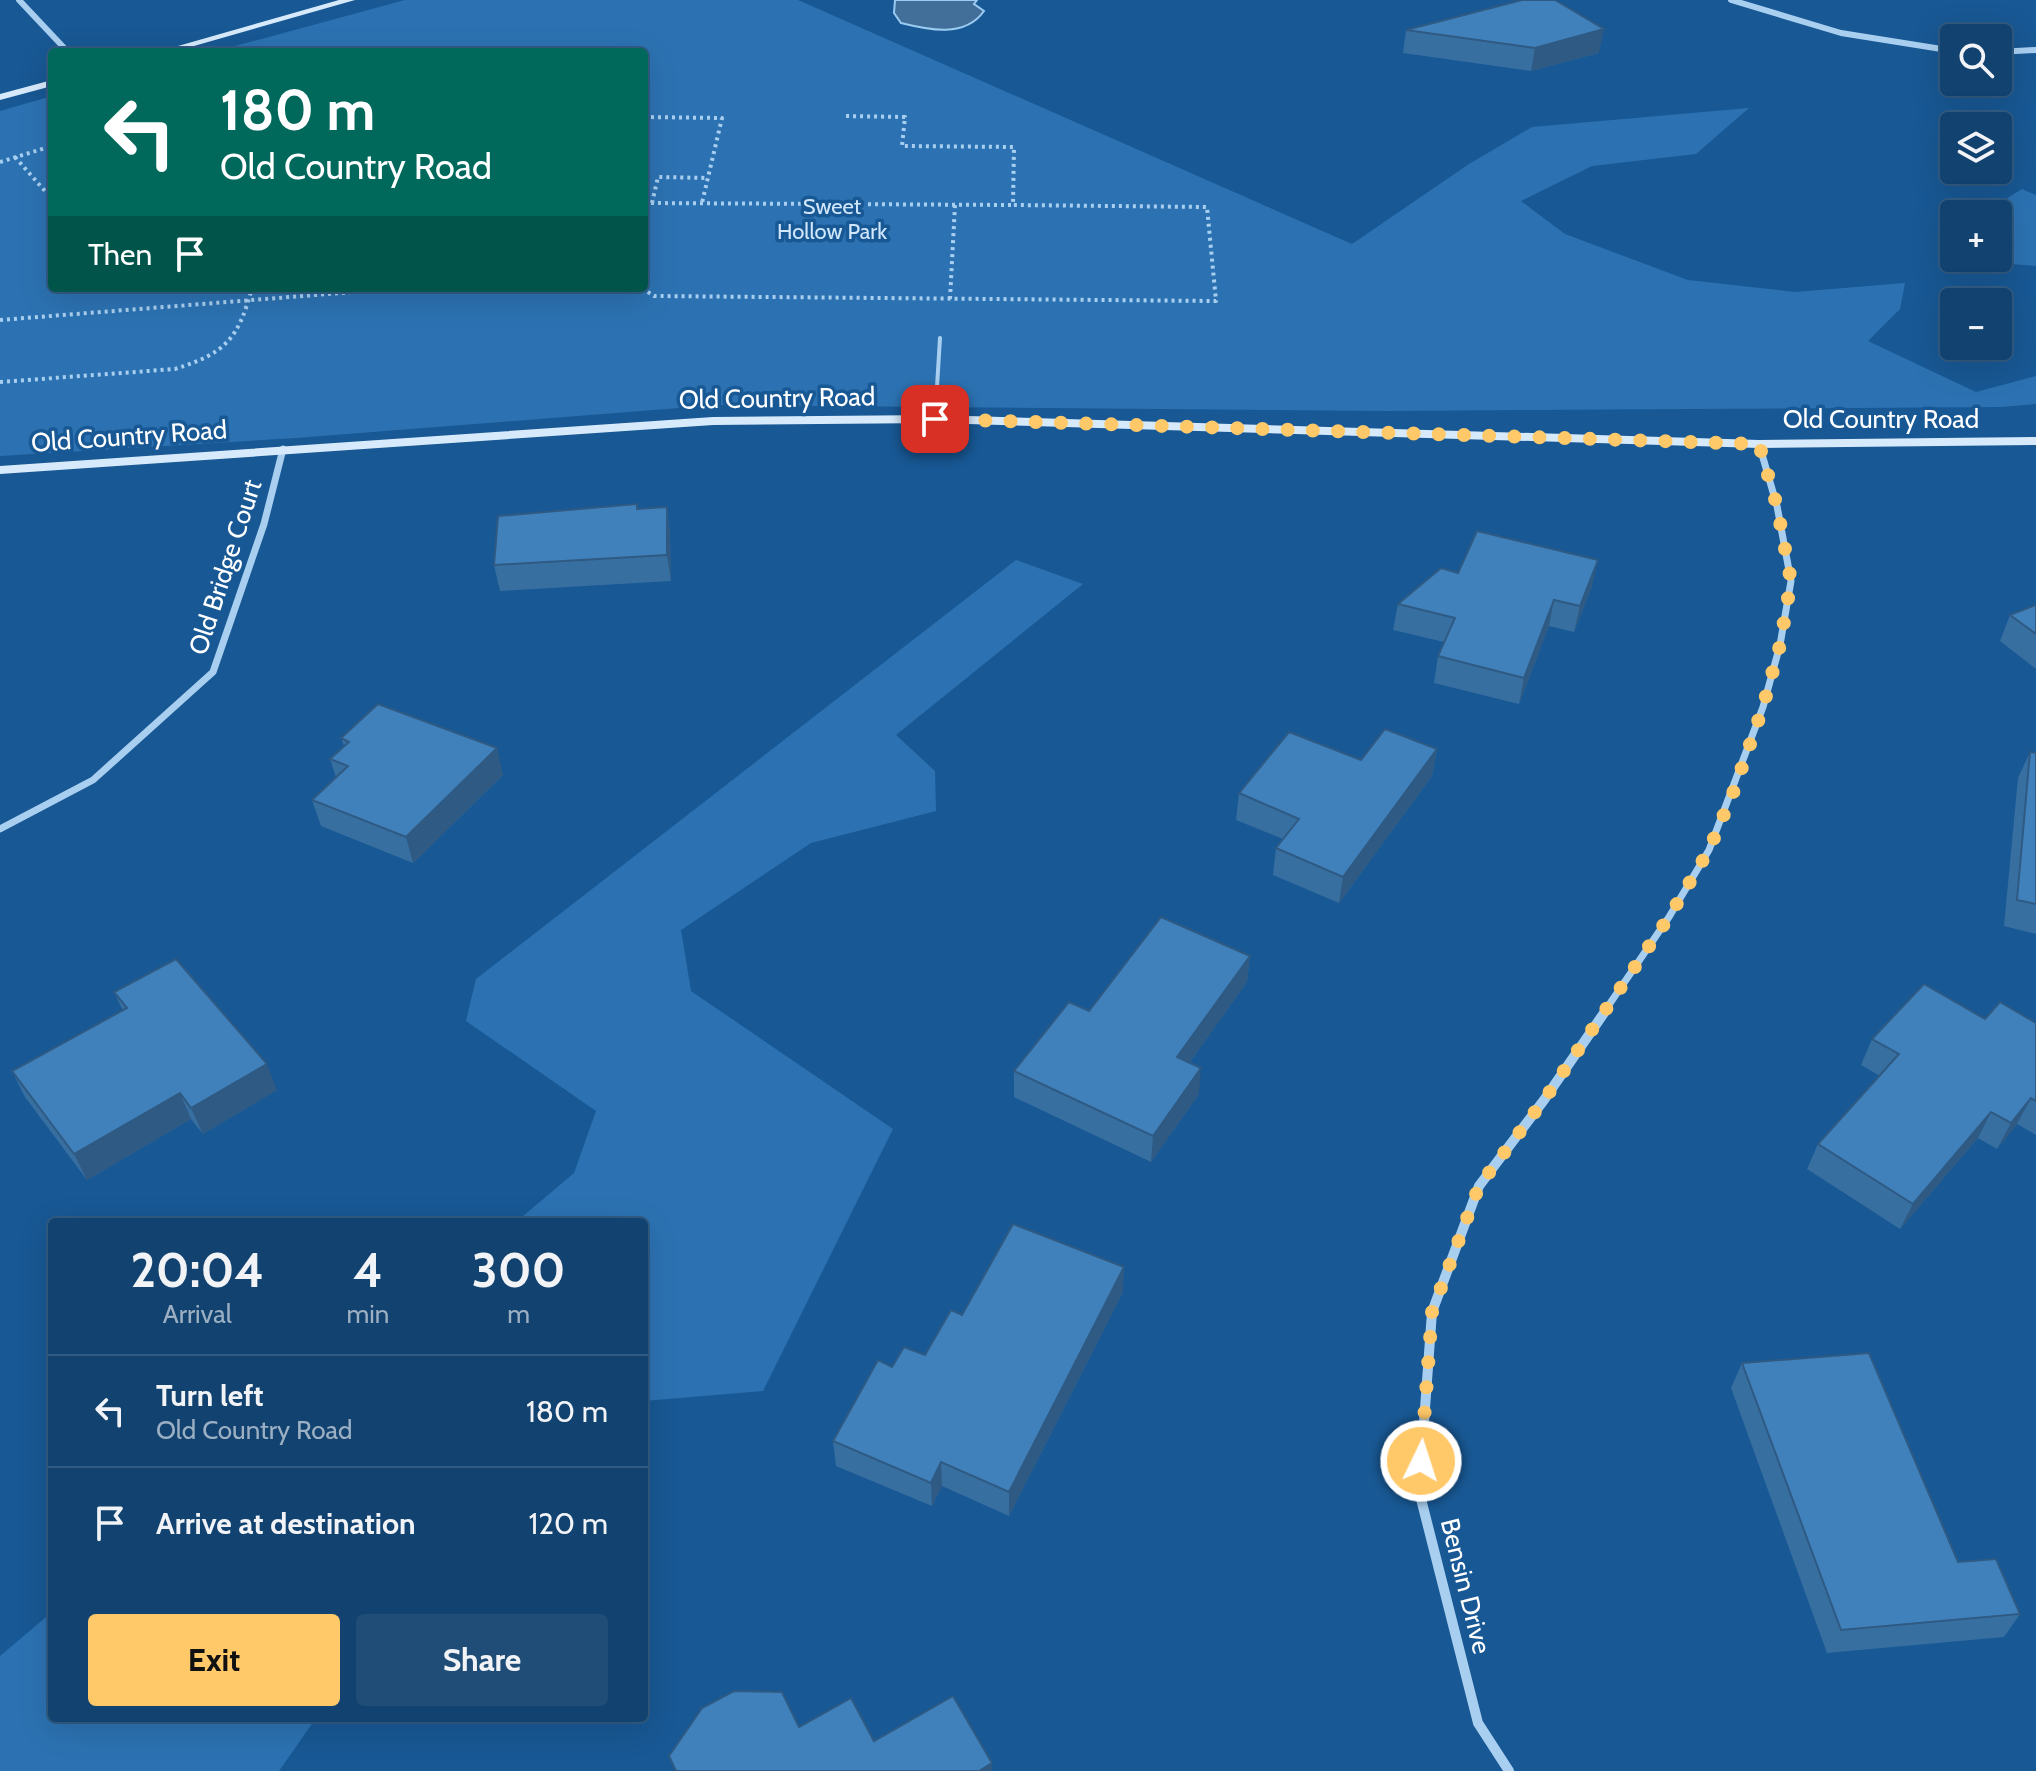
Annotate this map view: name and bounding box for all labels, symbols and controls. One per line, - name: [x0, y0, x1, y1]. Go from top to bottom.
- map controls: [1940, 24, 2012, 360]
- button: search: [1940, 24, 2012, 96]
- text: 180 m: [220, 76, 375, 144]
- icon: left: [88, 80, 192, 184]
- button: layers: [1940, 112, 2012, 184]
- text: Old Country Road: [220, 144, 492, 188]
- park label: Sweet Hollow Park: [777, 193, 887, 245]
- button: +: [1940, 200, 2012, 272]
- icon: arrive: [168, 232, 212, 276]
- text: Then: [88, 236, 152, 273]
- button: −: [1940, 288, 2012, 360]
- street label: Old Country Road: [679, 380, 875, 416]
- pin: [901, 385, 969, 453]
- icon: arrive: [913, 397, 957, 441]
- street label: Old Country Road: [1783, 403, 1979, 435]
- street label: Old Country Road: [30, 413, 228, 459]
- street label: Old Bridge Court: [182, 475, 268, 659]
- text: 20:04: [130, 1241, 264, 1299]
- text: 4: [353, 1241, 383, 1299]
- text: 300: [472, 1241, 566, 1299]
- text: Arrival: [163, 1298, 232, 1330]
- text: min: [347, 1298, 389, 1330]
- text: m: [507, 1298, 530, 1330]
- text: Turn left: [156, 1377, 264, 1414]
- icon: left: [88, 1389, 132, 1433]
- text: 180 m: [526, 1393, 608, 1430]
- text: Old Country Road: [156, 1414, 352, 1446]
- position arrow: [1379, 1419, 1463, 1503]
- icon: arrive: [88, 1501, 132, 1545]
- text: Arrive at destination: [156, 1505, 416, 1542]
- text: 120 m: [528, 1505, 608, 1542]
- street label: Bensin Drive: [1434, 1515, 1498, 1657]
- button: Exit: [88, 1614, 340, 1706]
- button: Share: [356, 1614, 608, 1706]

